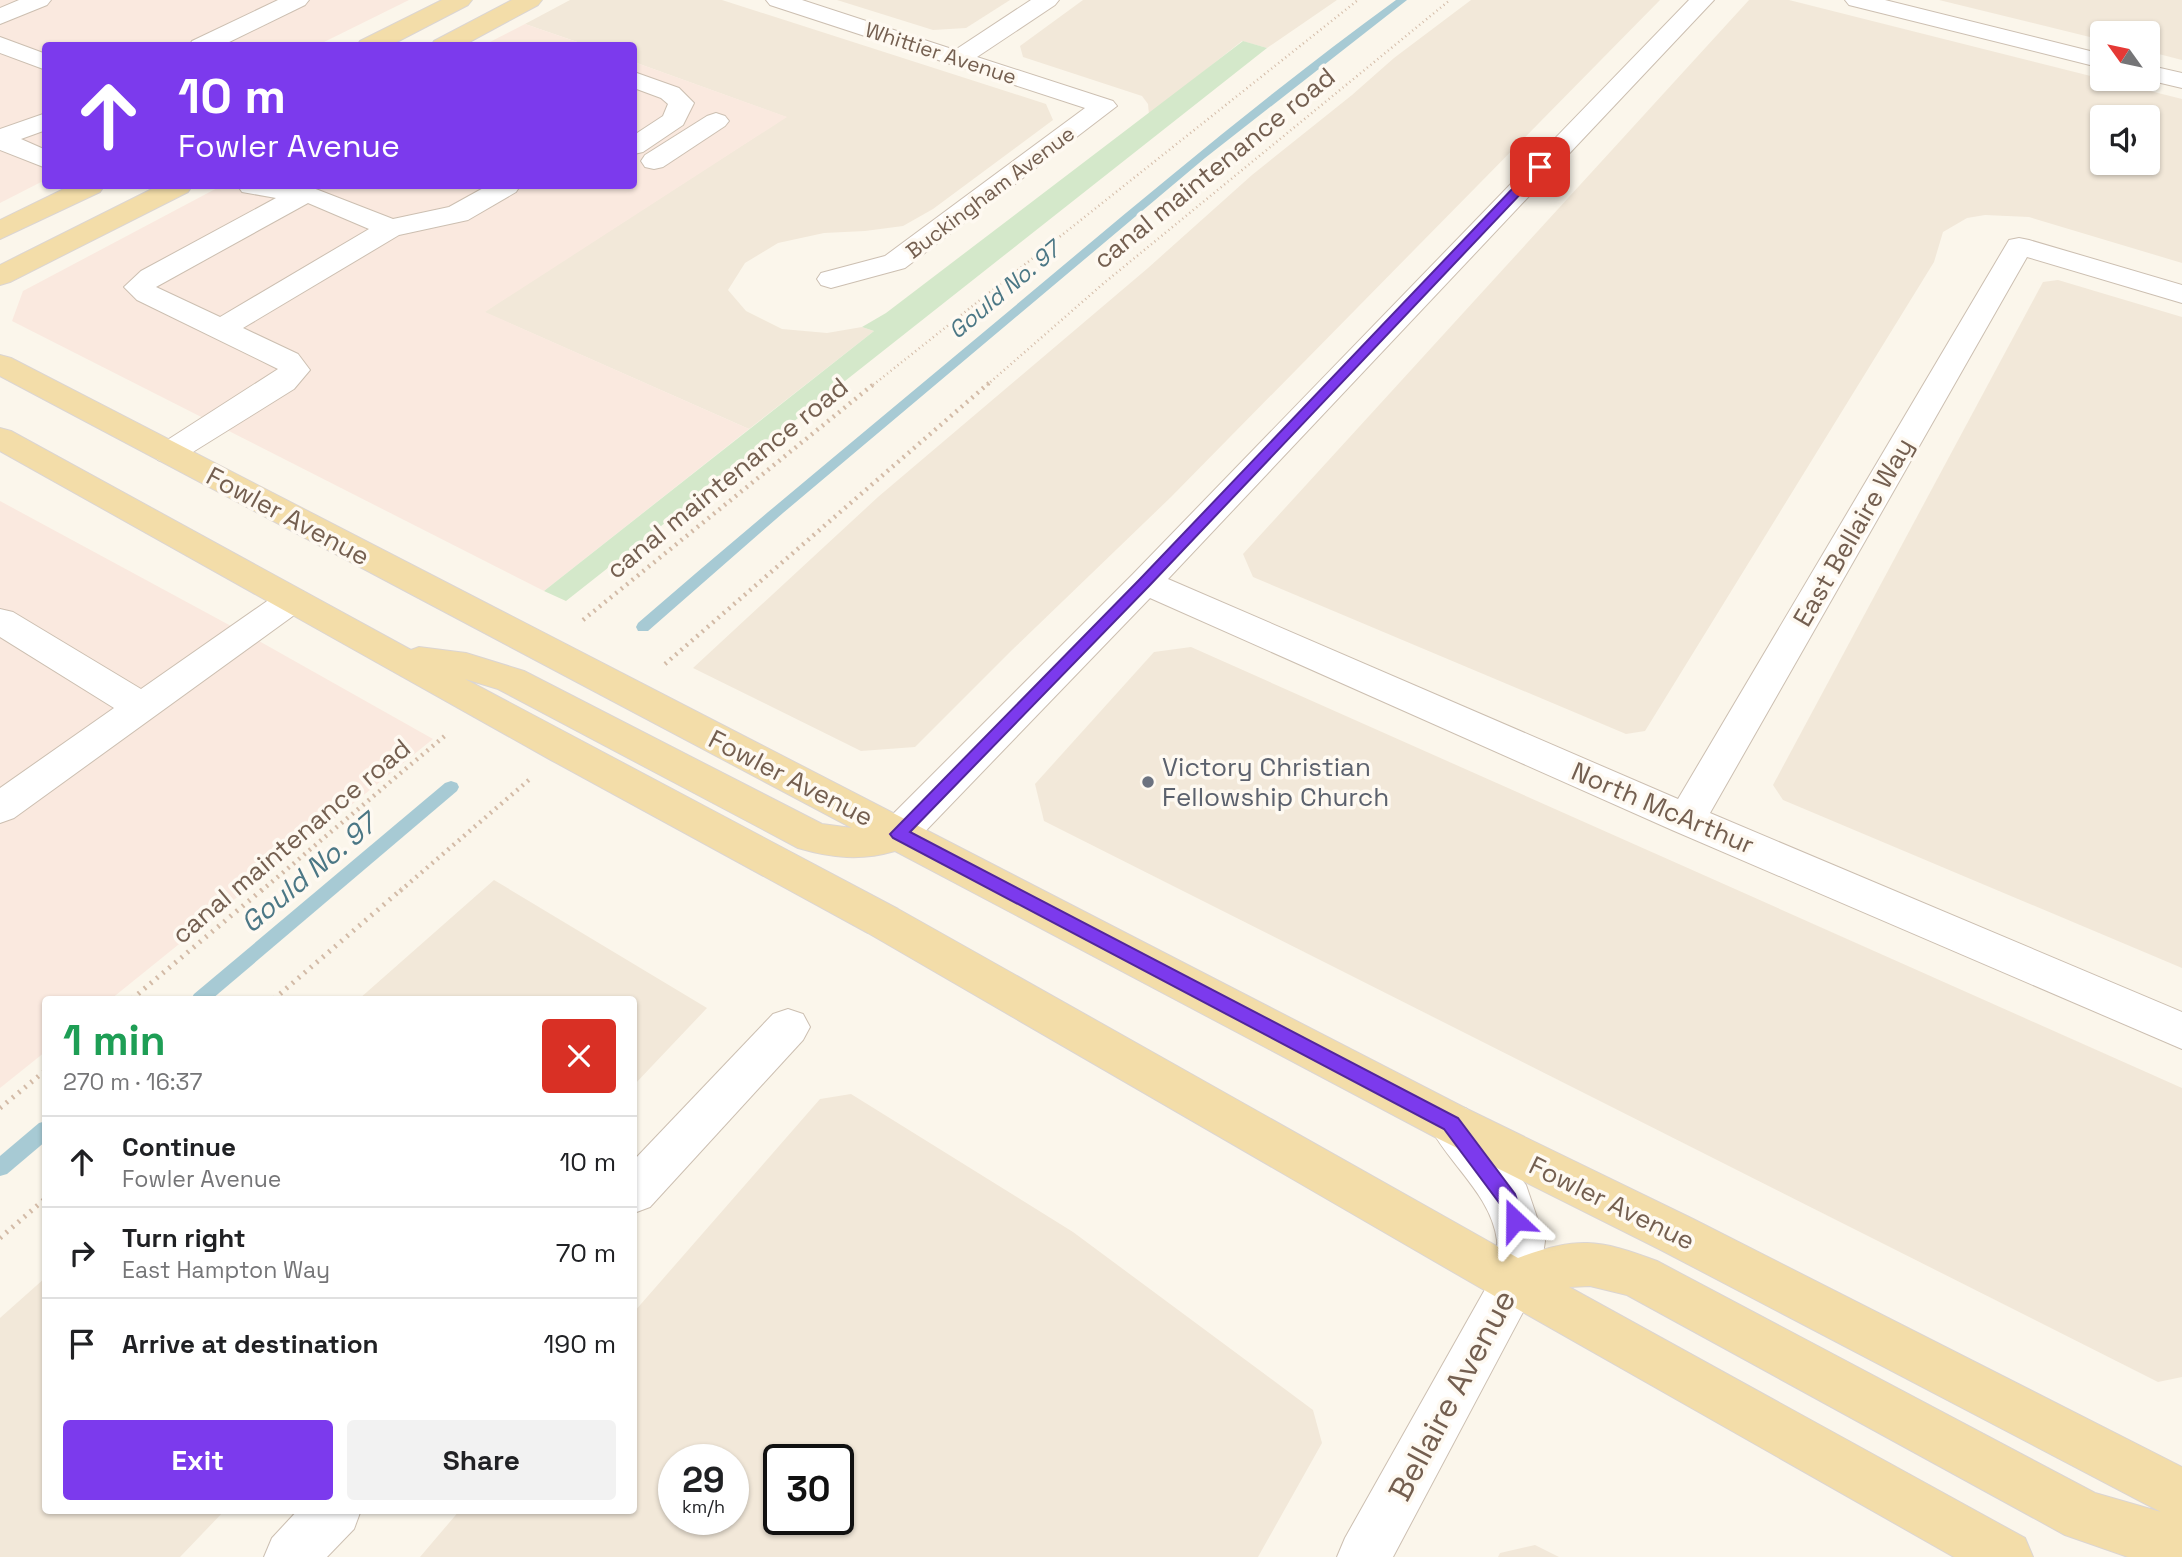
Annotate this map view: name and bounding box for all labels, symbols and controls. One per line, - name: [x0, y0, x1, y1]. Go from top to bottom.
- street label: Whittier Avenue: [862, 16, 1020, 90]
- north arrow: [2090, 21, 2160, 91]
- map controls: [2090, 21, 2160, 175]
- street label: canal maintenance road: [1086, 60, 1342, 276]
- text: 10 m: [178, 65, 286, 127]
- icon: ahead: [63, 70, 154, 161]
- button: sound: [2090, 105, 2160, 175]
- street label: Buckingham Avenue: [900, 120, 1080, 264]
- text: Fowler Avenue: [178, 126, 400, 166]
- pin: [1510, 137, 1570, 197]
- icon: arrive: [1521, 148, 1559, 186]
- water label: Gould No. 97: [942, 232, 1069, 345]
- street label: canal maintenance road: [599, 370, 855, 586]
- street label: East Bellaire Way: [1785, 432, 1921, 632]
- street label: Fowler Avenue: [200, 459, 376, 573]
- street label: Fowler Avenue: [703, 722, 879, 834]
- street label: canal maintenance road: [164, 731, 418, 951]
- place label: Victory Christian Fellowship Church: [1162, 750, 1389, 814]
- street label: North McArthur: [1566, 754, 1760, 862]
- marker: Victory Christian Fellowship Church: [1140, 774, 1156, 790]
- water label: Gould No. 97: [233, 803, 387, 940]
- text: 1 min: [63, 1014, 166, 1067]
- button: close: [542, 1019, 616, 1093]
- text: 270 m · 16:37: [63, 1067, 202, 1097]
- text: Continue: [122, 1130, 236, 1164]
- icon: ahead: [63, 1143, 101, 1181]
- text: 10 m: [559, 1145, 616, 1179]
- street label: Fowler Avenue: [1524, 1148, 1700, 1258]
- text: Fowler Avenue: [122, 1164, 281, 1194]
- position arrow: [1478, 1183, 1552, 1257]
- text: Turn right: [122, 1221, 246, 1255]
- icon: right: [63, 1234, 101, 1272]
- text: 70 m: [556, 1236, 616, 1270]
- text: East Hampton Way: [122, 1255, 330, 1285]
- street label: Bellaire Avenue: [1380, 1283, 1524, 1507]
- icon: arrive: [63, 1325, 101, 1363]
- text: Arrive at destination: [122, 1327, 379, 1361]
- text: 190 m: [544, 1327, 616, 1361]
- button: Exit: [63, 1420, 333, 1500]
- button: Share: [347, 1420, 616, 1500]
- speed limit sign: 30: [763, 1444, 854, 1535]
- text: 29: [682, 1458, 725, 1502]
- text: km/h: [682, 1495, 725, 1518]

